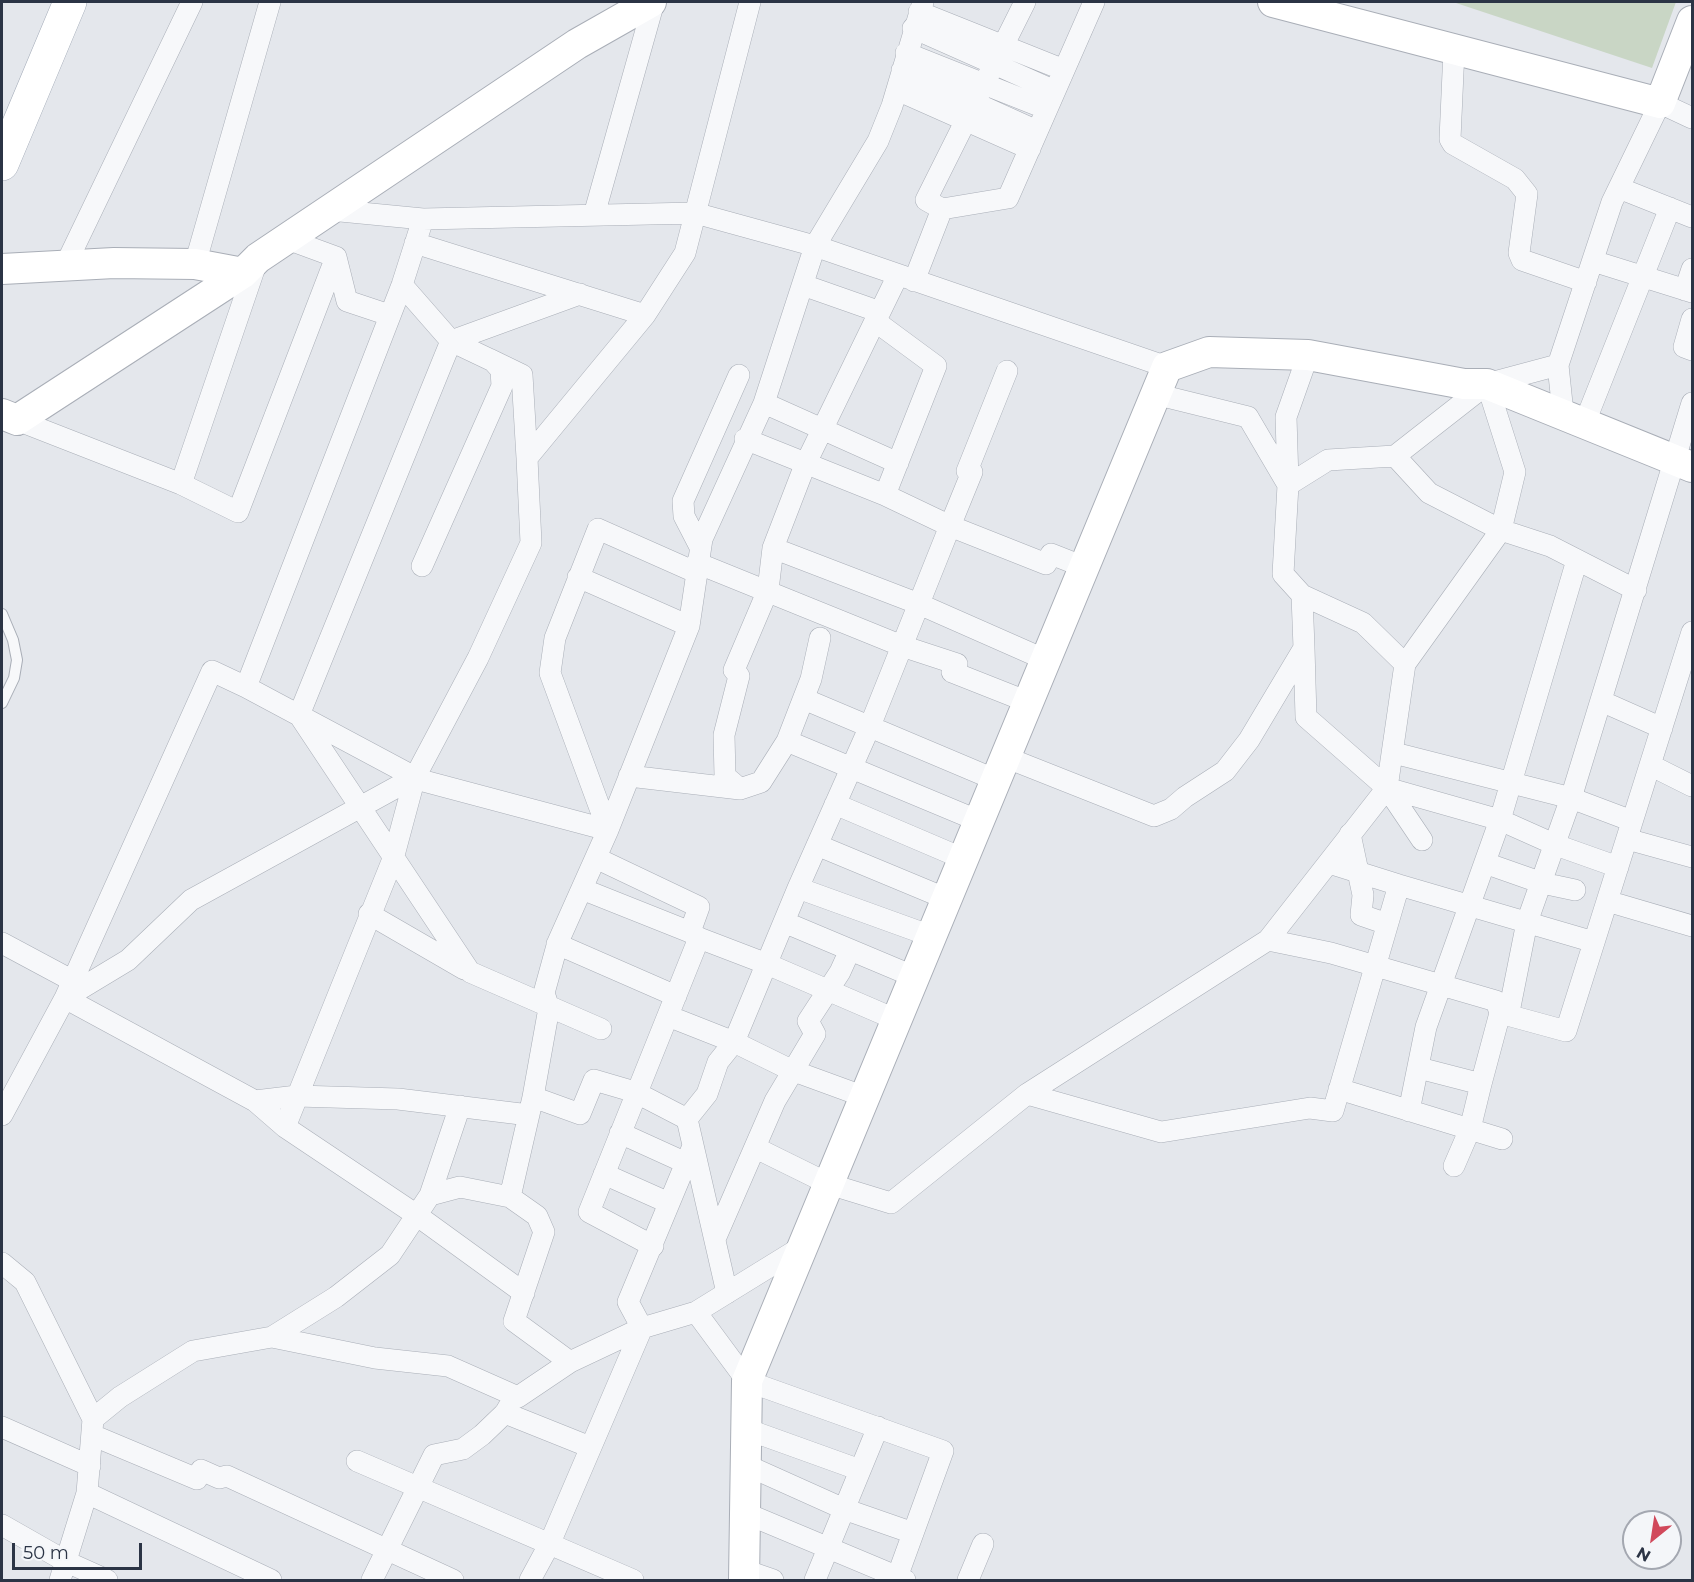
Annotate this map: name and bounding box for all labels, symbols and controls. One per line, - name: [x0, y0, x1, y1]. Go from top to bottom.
- north arrow: [1622, 1510, 1682, 1570]
- scale bar: [15, 1531, 146, 1569]
- text: 50 m: [23, 1542, 69, 1564]
- text: N: [1633, 1543, 1654, 1566]

